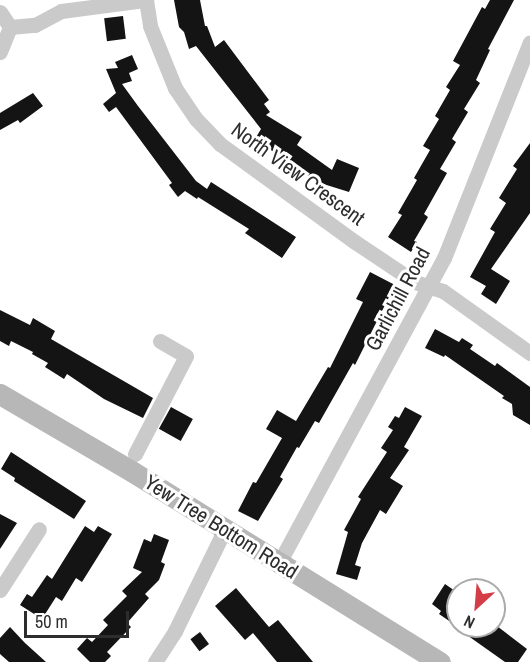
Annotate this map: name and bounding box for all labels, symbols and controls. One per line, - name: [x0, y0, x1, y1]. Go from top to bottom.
- street label: North View Crescent: [226, 117, 370, 231]
- street label: Garlichill Road: [360, 243, 436, 355]
- street label: Yew Tree Bottom Road: [139, 469, 303, 585]
- north arrow: [446, 578, 506, 638]
- scale bar: [27, 599, 132, 637]
- text: 50 m: [35, 609, 68, 634]
- text: N: [460, 610, 478, 634]

